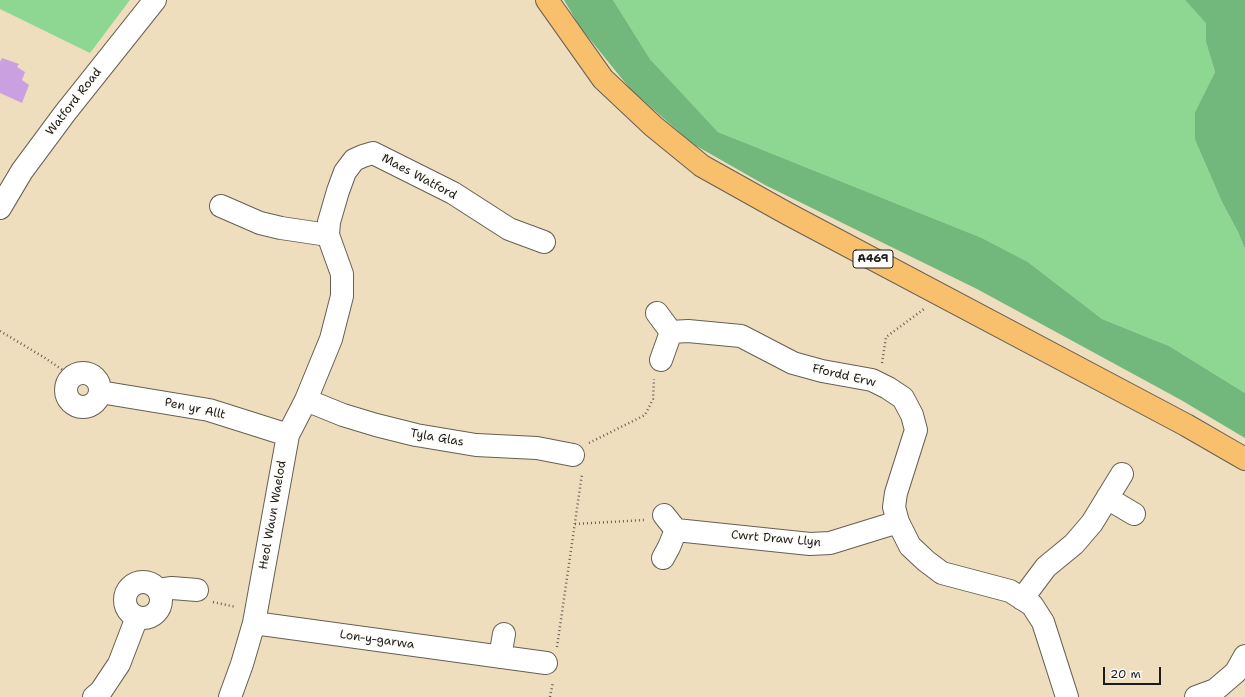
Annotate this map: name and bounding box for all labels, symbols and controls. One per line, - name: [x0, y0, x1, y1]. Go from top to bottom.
- street label: Watford Road: [43, 65, 105, 139]
- street label: Maes Watford: [379, 151, 459, 203]
- road number: A469: [853, 250, 893, 268]
- street label: Ffordd Erw: [811, 362, 877, 390]
- street label: Pen yr Allt: [163, 396, 227, 422]
- street label: Tyla Glas: [409, 426, 465, 450]
- street label: Heol Waun Waelod: [256, 459, 290, 571]
- street label: Cwrt Draw Llyn: [730, 528, 822, 550]
- street label: Lon-y-garwa: [339, 628, 415, 652]
- scale bar: [1105, 659, 1163, 685]
- text: 20 m: [1110, 666, 1141, 682]

